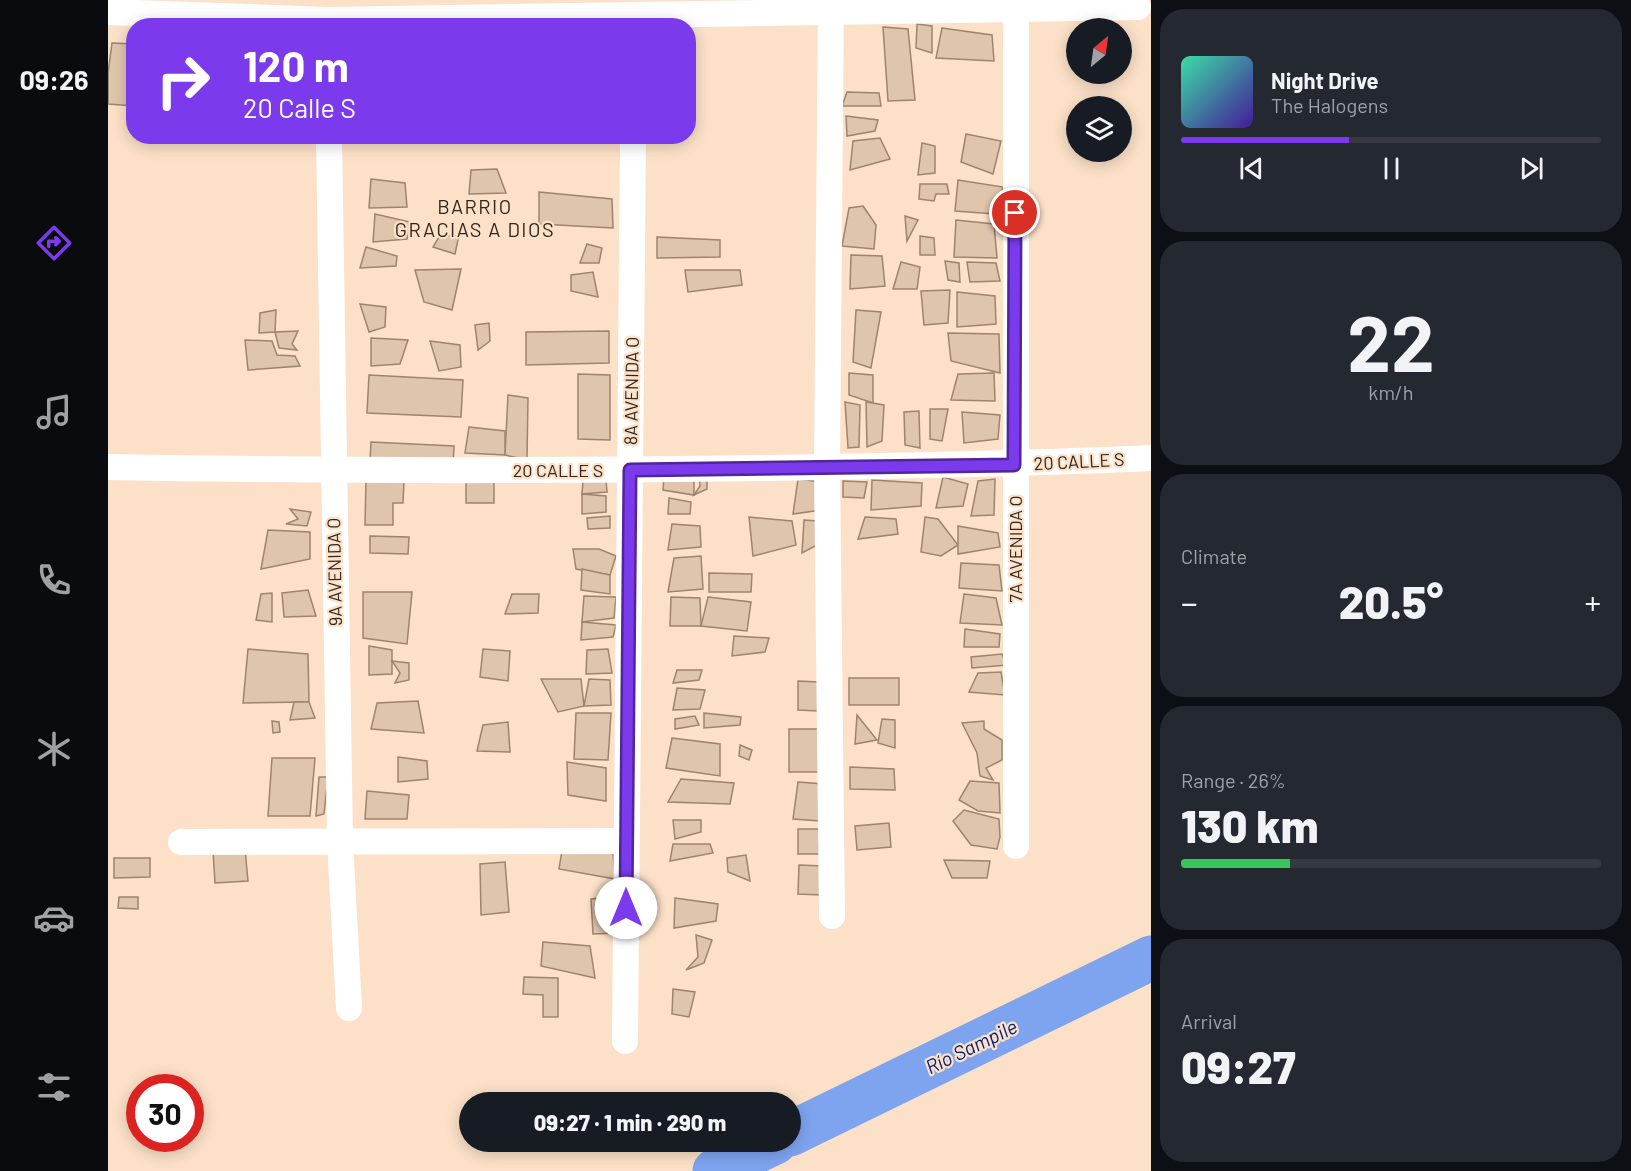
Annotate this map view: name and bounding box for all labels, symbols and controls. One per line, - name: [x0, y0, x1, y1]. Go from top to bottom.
- north arrow: [1066, 18, 1132, 84]
- map controls: [1066, 18, 1132, 162]
- text: 120 m: [243, 40, 349, 90]
- icon: right: [144, 42, 222, 120]
- text: 09:26: [19, 63, 89, 95]
- text: Night Drive: [1271, 67, 1379, 93]
- text: 20 Calle S: [243, 91, 356, 123]
- text: The Halogens: [1271, 93, 1388, 117]
- button: layers: [1066, 96, 1132, 162]
- icon: previous: [1235, 152, 1268, 185]
- icon: pause: [1375, 152, 1408, 185]
- icon: next: [1515, 152, 1548, 185]
- pin: [989, 187, 1040, 238]
- district label: BARRIO GRACIAS A DIOS: [395, 194, 555, 241]
- icon: arrive: [998, 196, 1031, 229]
- icon: directions: [33, 222, 75, 264]
- text: 22: [1347, 294, 1435, 388]
- street label: 8A AVENIDA O: [619, 337, 643, 445]
- text: km/h: [1368, 380, 1414, 404]
- icon: music: [33, 391, 75, 433]
- street label: 20 CALLE S: [1033, 448, 1125, 474]
- street label: 20 CALLE S: [513, 459, 603, 481]
- street label: 7A AVENIDA O: [1004, 495, 1026, 603]
- street label: 9A AVENIDA O: [322, 518, 346, 626]
- text: Climate: [1181, 544, 1247, 568]
- icon: phone: [33, 559, 75, 601]
- text: 20.5°: [1339, 574, 1443, 628]
- text: −: [1181, 582, 1198, 622]
- text: +: [1585, 582, 1601, 622]
- icon: climate: [33, 728, 75, 770]
- text: Range · 26%: [1181, 768, 1286, 792]
- text: 130 km: [1181, 798, 1319, 852]
- position arrow: [594, 876, 658, 940]
- icon: car: [33, 897, 75, 939]
- text: Arrival: [1181, 1009, 1237, 1033]
- water label: Río Sampile: [921, 1014, 1021, 1078]
- text: 09:27: [1181, 1039, 1296, 1093]
- icon: filters: [33, 1066, 75, 1108]
- speed limit sign: 30: [126, 1074, 204, 1152]
- text: 09:27 · 1 min · 290 m: [534, 1109, 726, 1135]

